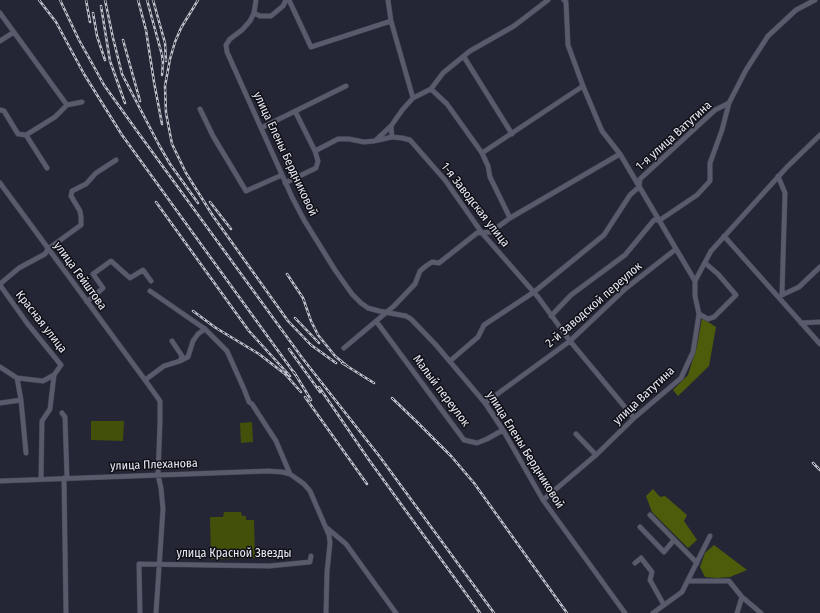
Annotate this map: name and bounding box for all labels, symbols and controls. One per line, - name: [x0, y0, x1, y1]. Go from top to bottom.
- street label: улица Елены Бердниковой: [250, 89, 320, 219]
- street label: 1-я улица Ватутина: [633, 98, 715, 174]
- street label: 1-я Заводская улица: [438, 160, 512, 250]
- street label: улица Гейштова: [50, 239, 110, 313]
- street label: 2-й Заводской переулок: [543, 259, 645, 351]
- street label: Красная улица: [12, 288, 70, 356]
- street label: Малый переулок: [409, 352, 473, 430]
- street label: улица Ватутина: [610, 364, 678, 428]
- street label: улица Елены Бердниковой: [483, 389, 567, 511]
- street label: улица Плеханова: [110, 456, 198, 474]
- street label: улица Красной Звезды: [176, 547, 292, 561]

